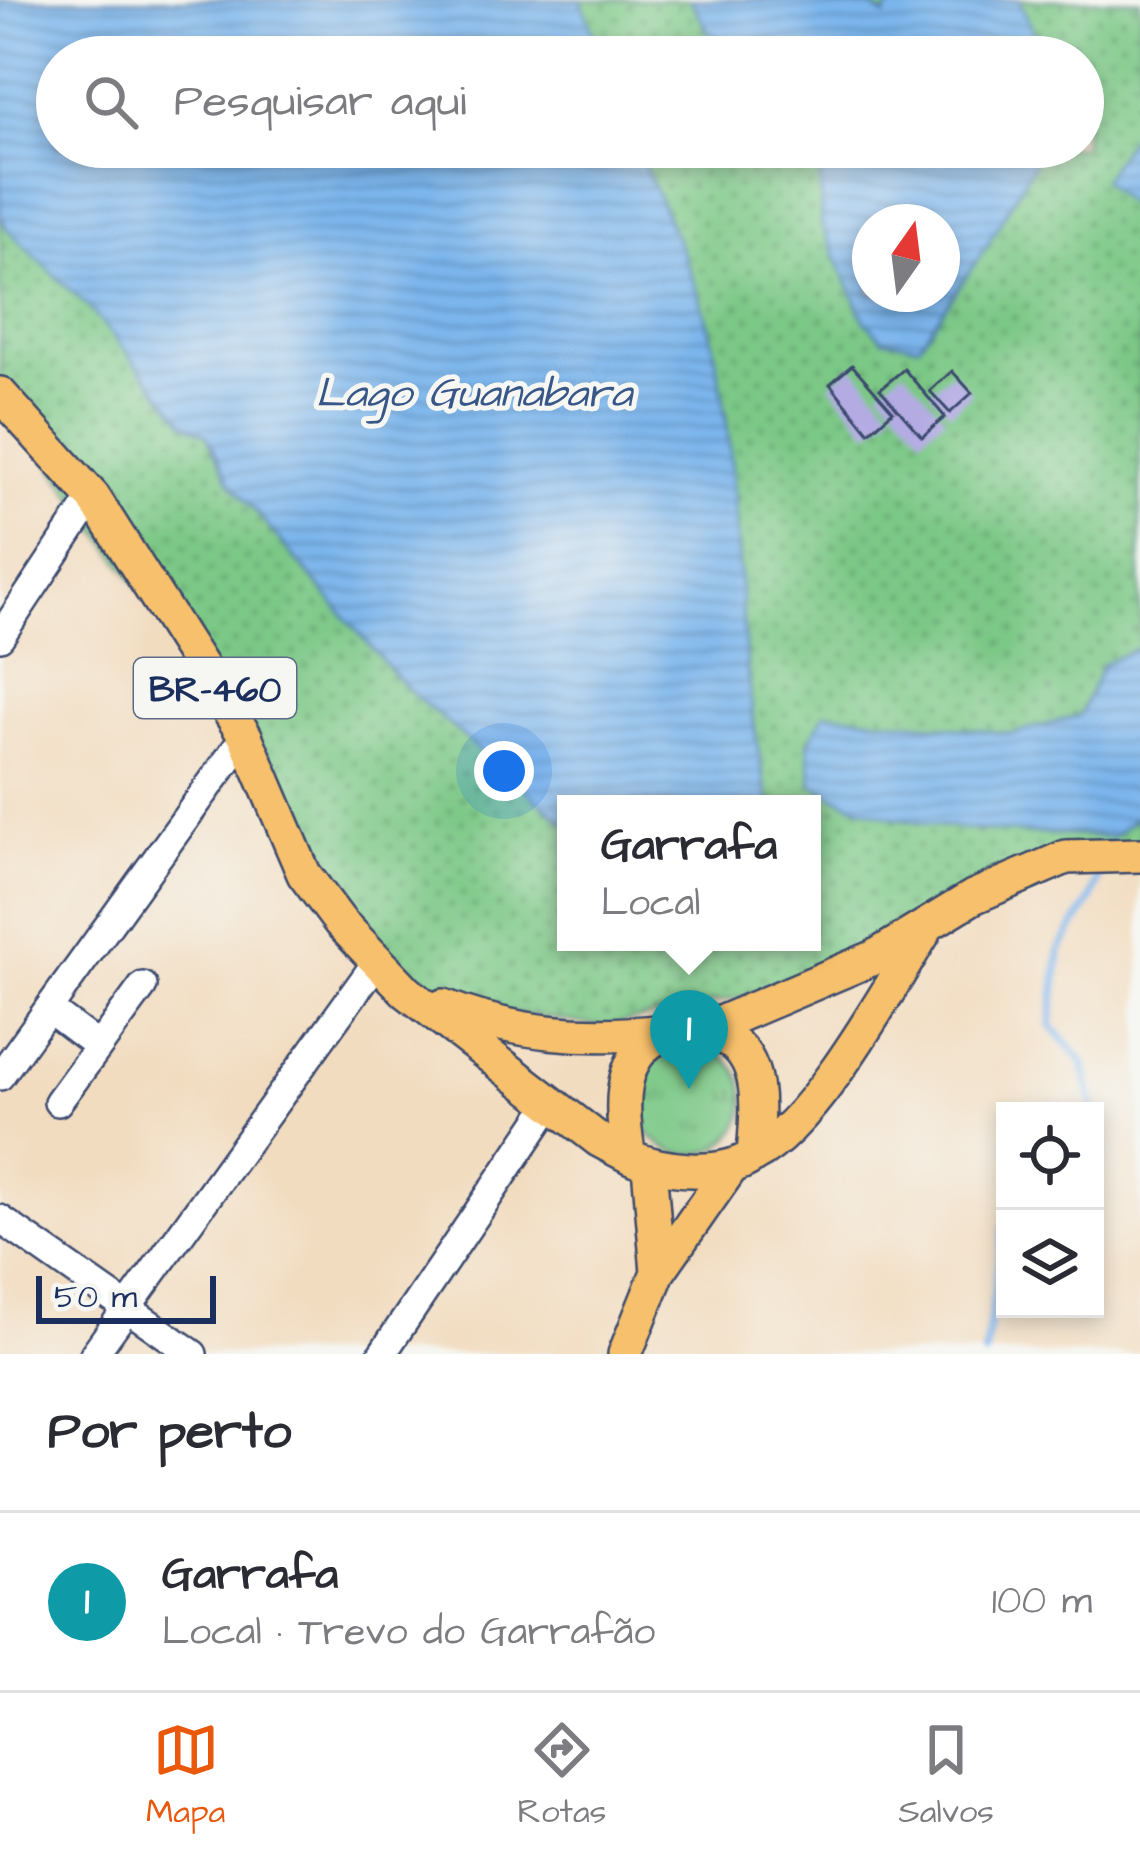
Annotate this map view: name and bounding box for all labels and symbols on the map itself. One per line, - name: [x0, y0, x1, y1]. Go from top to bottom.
- north arrow: [852, 204, 960, 312]
- water label: Lago Guanabara: [316, 365, 635, 424]
- road number: BR-460: [134, 658, 296, 718]
- your location: [474, 741, 534, 801]
- pin: 1: [650, 990, 728, 1089]
- scale bar: [36, 1270, 216, 1323]

